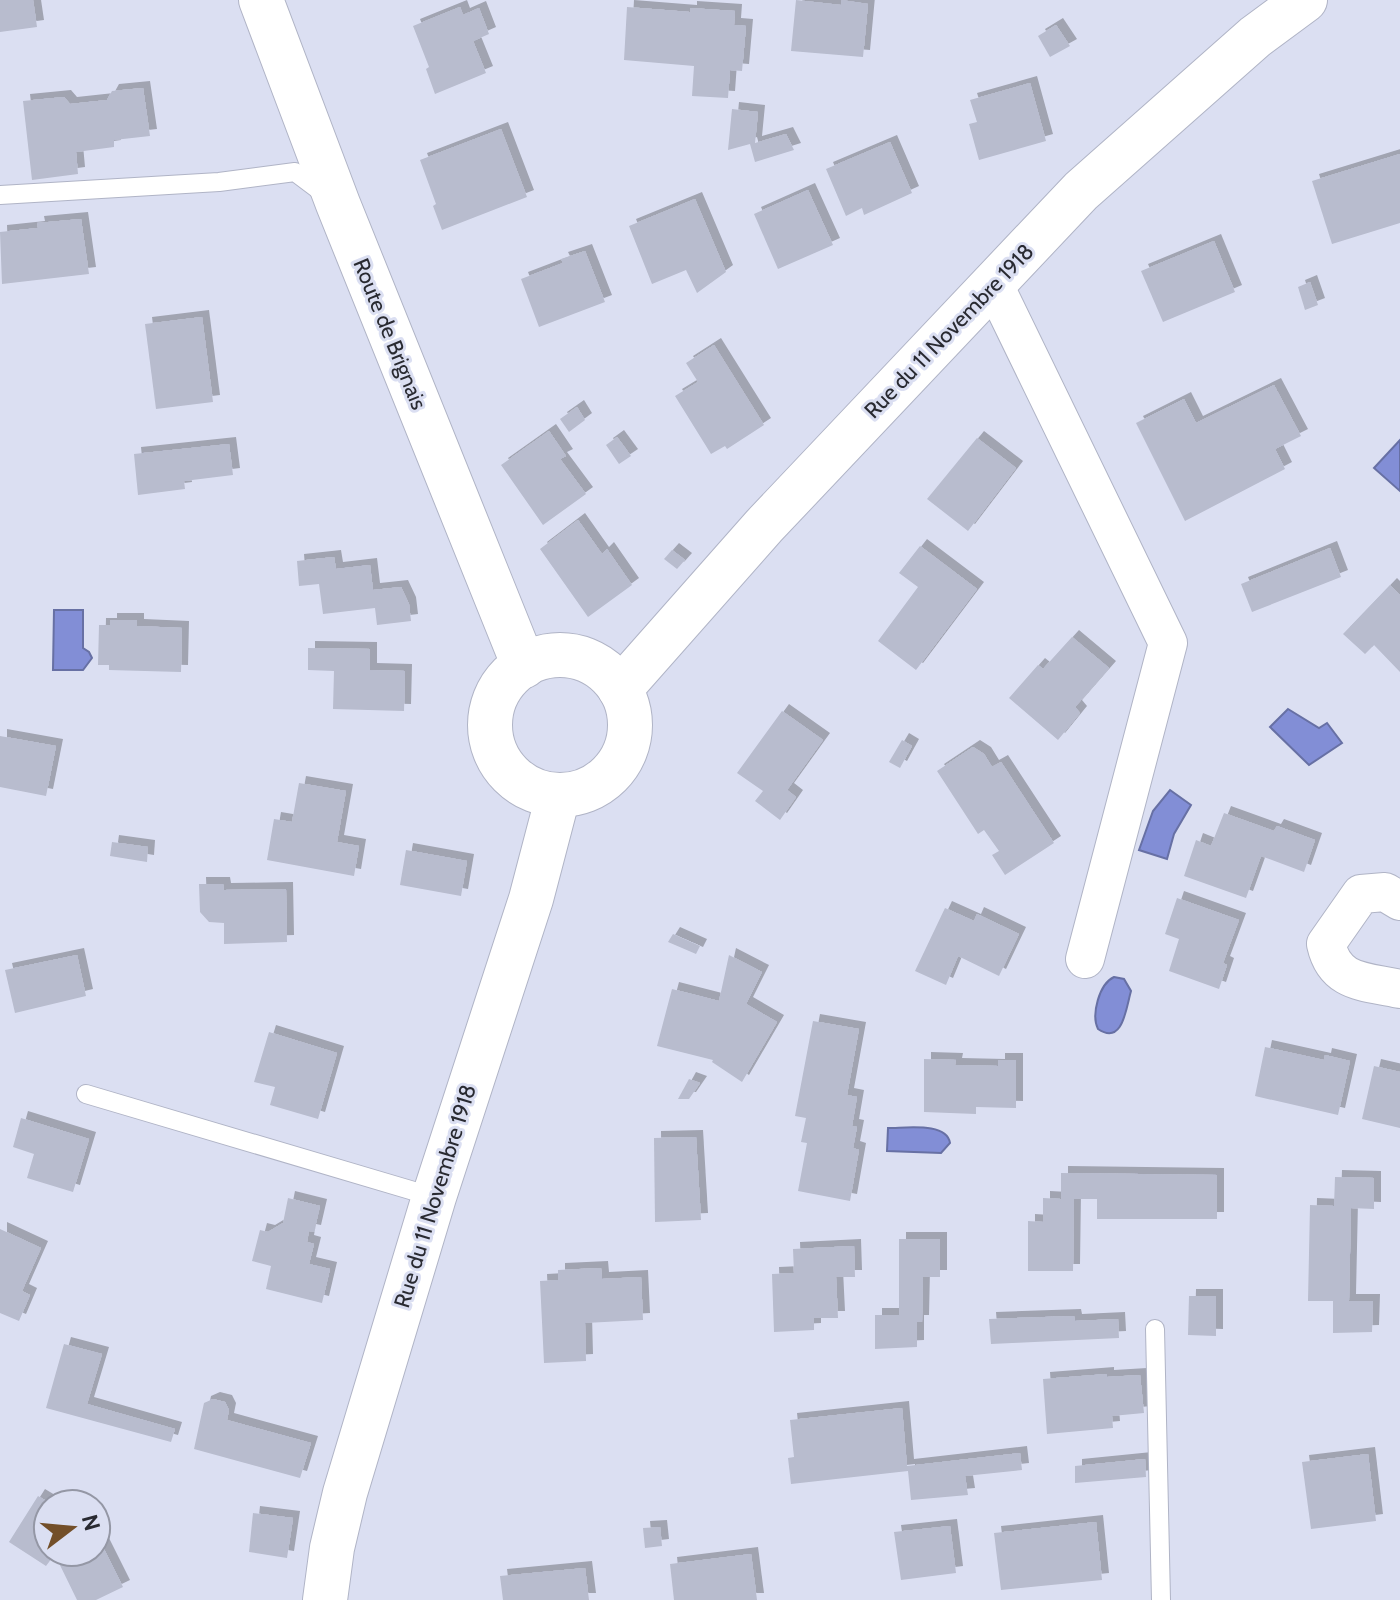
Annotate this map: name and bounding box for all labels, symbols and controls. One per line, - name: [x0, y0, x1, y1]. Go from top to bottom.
- street label: Rue du 11 Novembre 1918: [859, 238, 1039, 424]
- street label: Route de Brignais: [347, 254, 433, 414]
- street label: Rue du 11 Novembre 1918: [388, 1081, 482, 1311]
- north arrow: [32, 1488, 112, 1568]
- text: N: [76, 1511, 106, 1534]

